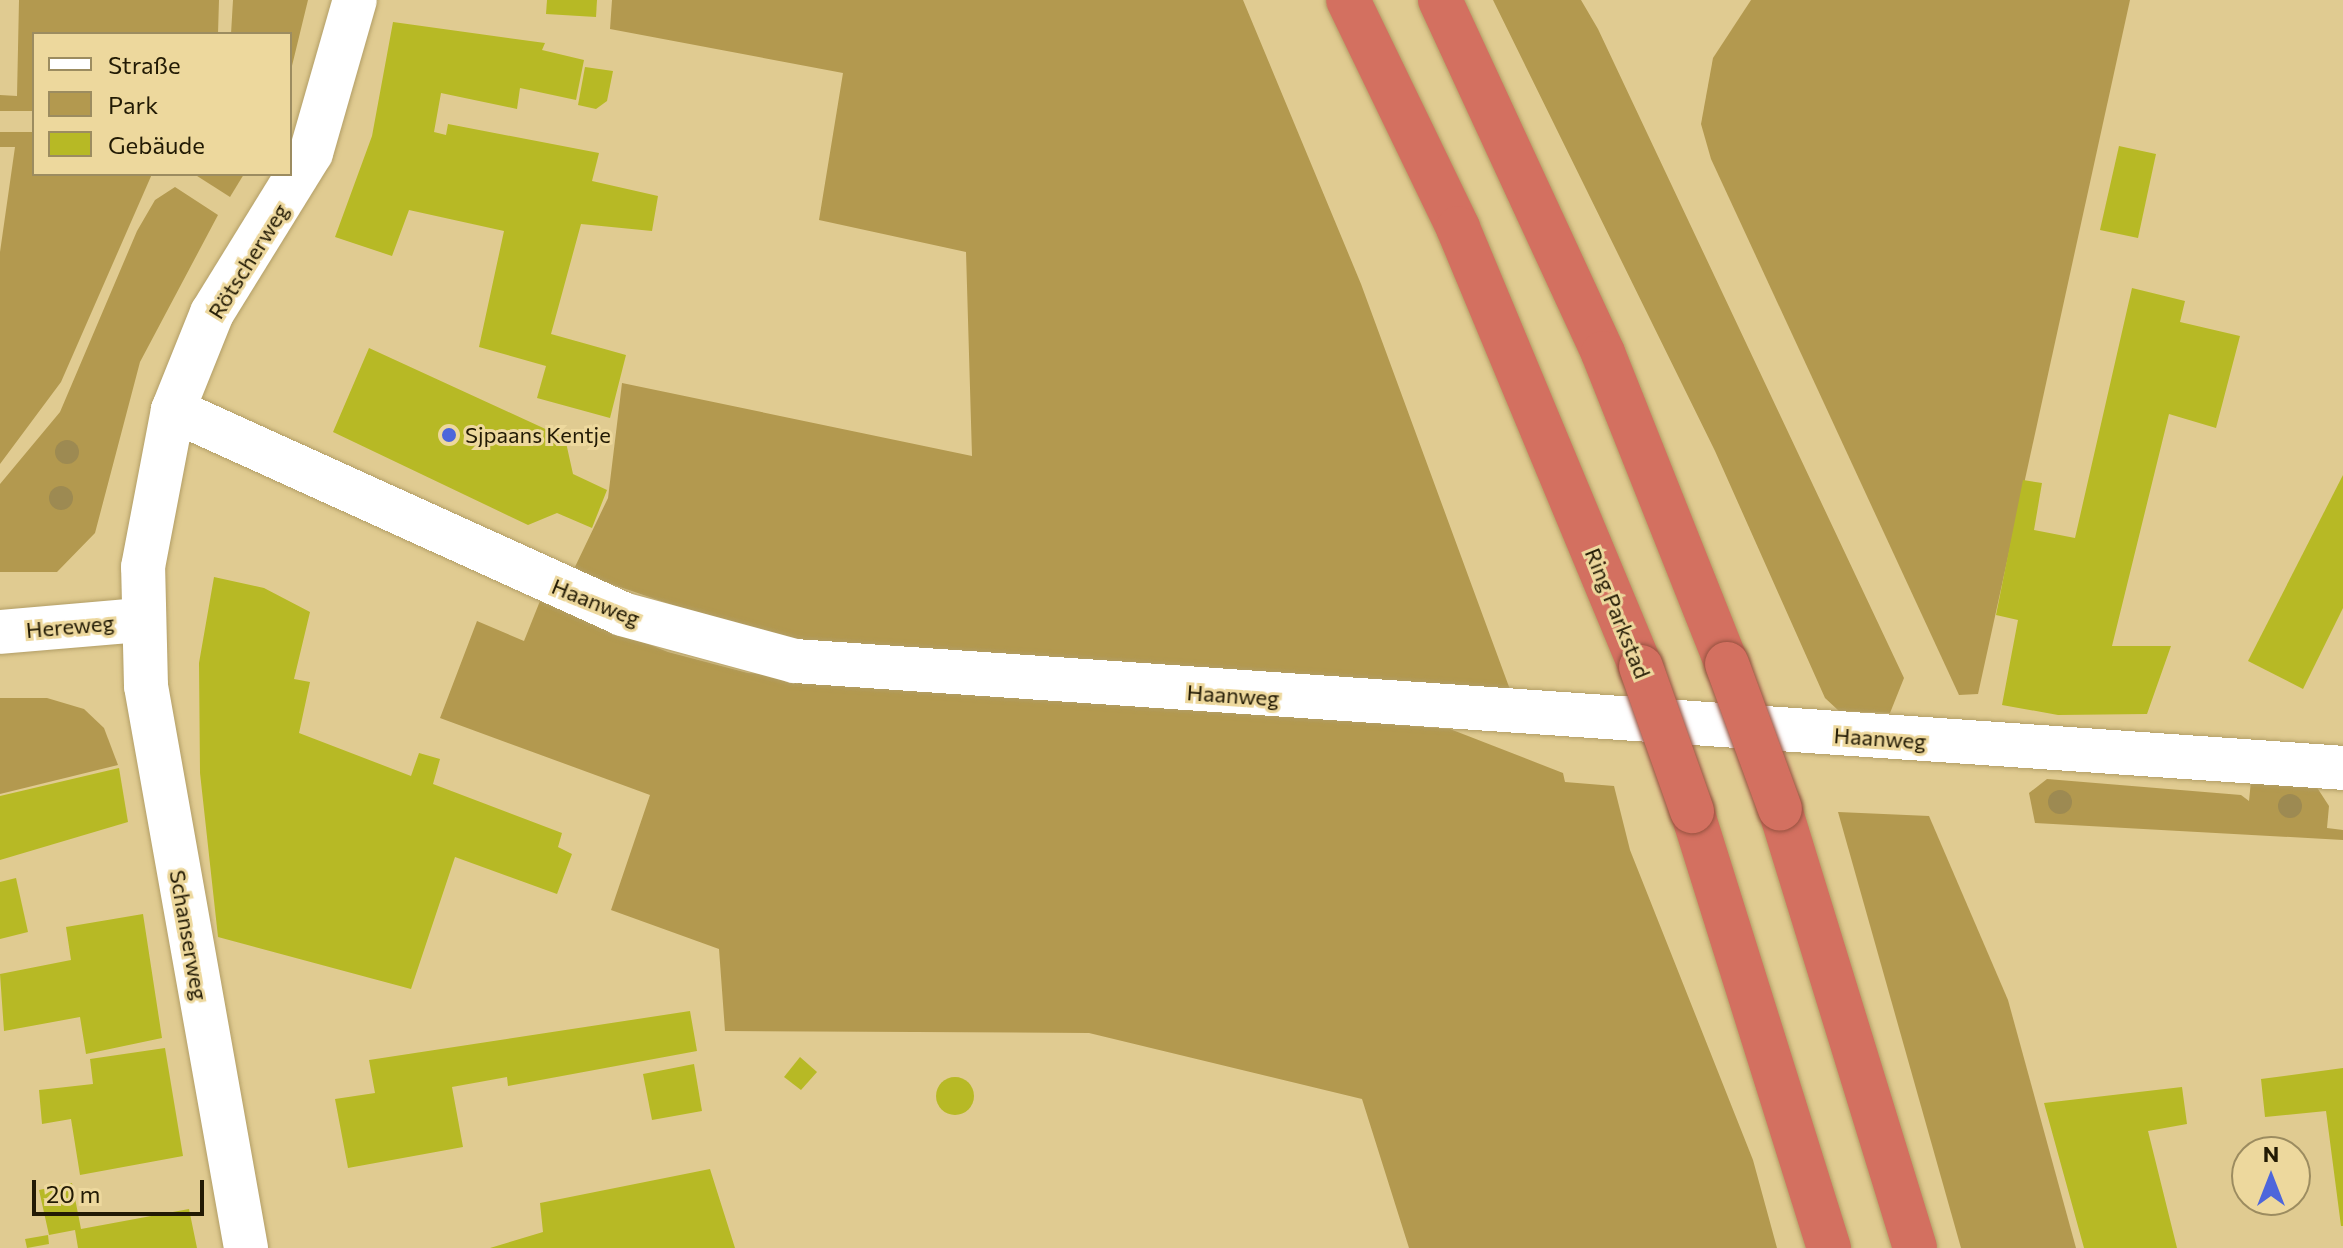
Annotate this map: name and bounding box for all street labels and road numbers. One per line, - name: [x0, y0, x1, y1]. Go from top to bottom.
- street label: Rötscherweg: [202, 199, 294, 323]
- street label: Ring Parkstad: [1580, 544, 1656, 682]
- street label: Haanweg: [548, 572, 644, 632]
- street label: Hereweg: [25, 609, 115, 643]
- street label: Haanweg: [1186, 679, 1280, 711]
- street label: Haanweg: [1833, 722, 1927, 754]
- street label: Schanserweg: [165, 868, 213, 1002]

